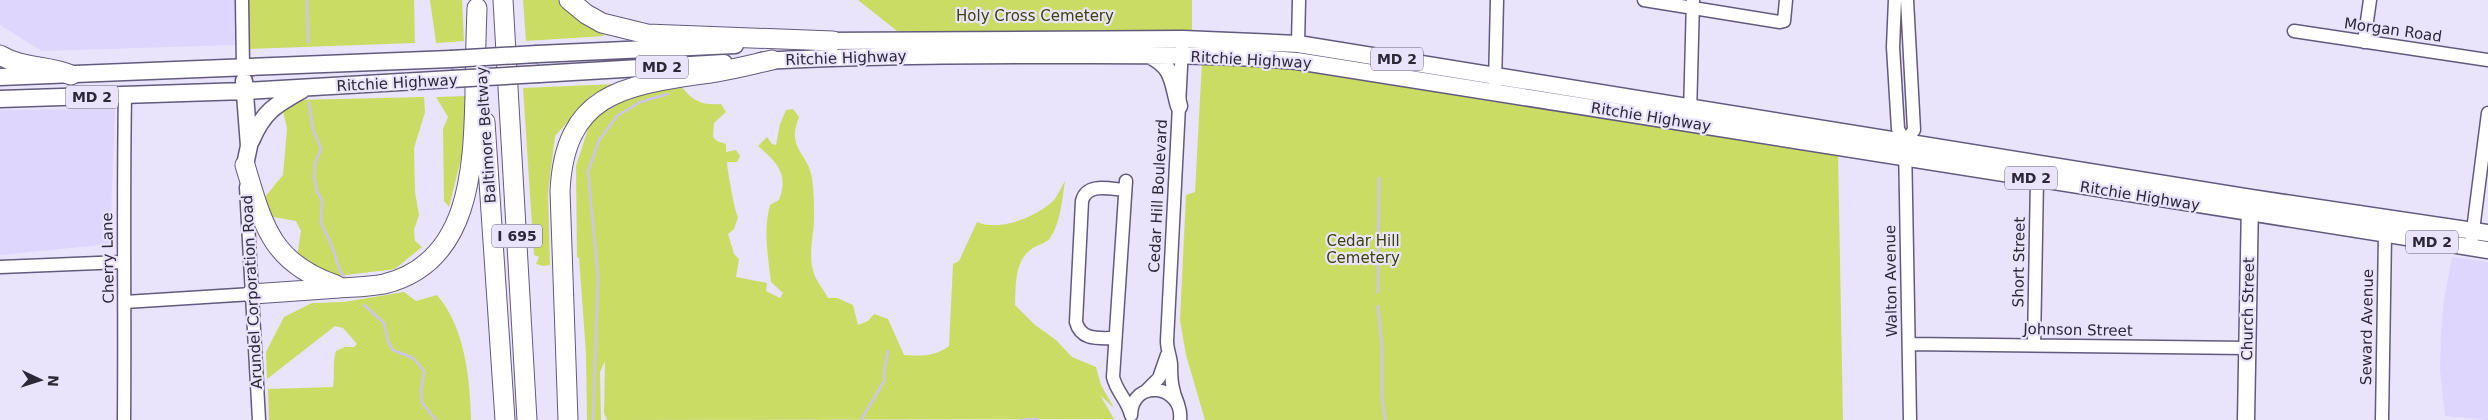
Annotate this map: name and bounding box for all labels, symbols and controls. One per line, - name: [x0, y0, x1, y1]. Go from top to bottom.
- park label: Holy Cross Cemetery: [956, 7, 1114, 25]
- street label: Morgan Road: [2343, 14, 2443, 46]
- street label: Ritchie Highway: [785, 47, 907, 69]
- street label: Ritchie Highway: [1190, 48, 1312, 72]
- road number: MD 2: [1371, 48, 1423, 70]
- road number: MD 2: [636, 56, 688, 78]
- street label: Baltimore Beltway: [472, 66, 500, 204]
- street label: Ritchie Highway: [336, 71, 458, 95]
- road number: MD 2: [66, 85, 118, 108]
- street label: Ritchie Highway: [1590, 99, 1712, 135]
- street label: Cedar Hill Boulevard: [1145, 119, 1171, 273]
- road number: MD 2: [2005, 167, 2057, 190]
- street label: Ritchie Highway: [2079, 178, 2201, 214]
- street label: Arundel Corporation Road: [238, 195, 266, 389]
- street label: Cherry Lane: [98, 212, 118, 304]
- street label: Short Street: [2009, 216, 2029, 307]
- road number: I 695: [492, 225, 542, 248]
- street label: Walton Avenue: [1881, 225, 1901, 337]
- road number: MD 2: [2406, 230, 2458, 253]
- park label: Cedar Hill Cemetery: [1326, 232, 1400, 267]
- street label: Church Street: [2238, 257, 2258, 361]
- street label: Seward Avenue: [2357, 269, 2377, 385]
- street label: Johnson Street: [2022, 320, 2133, 340]
- north arrow: [15, 355, 65, 405]
- text: N: [45, 375, 61, 387]

